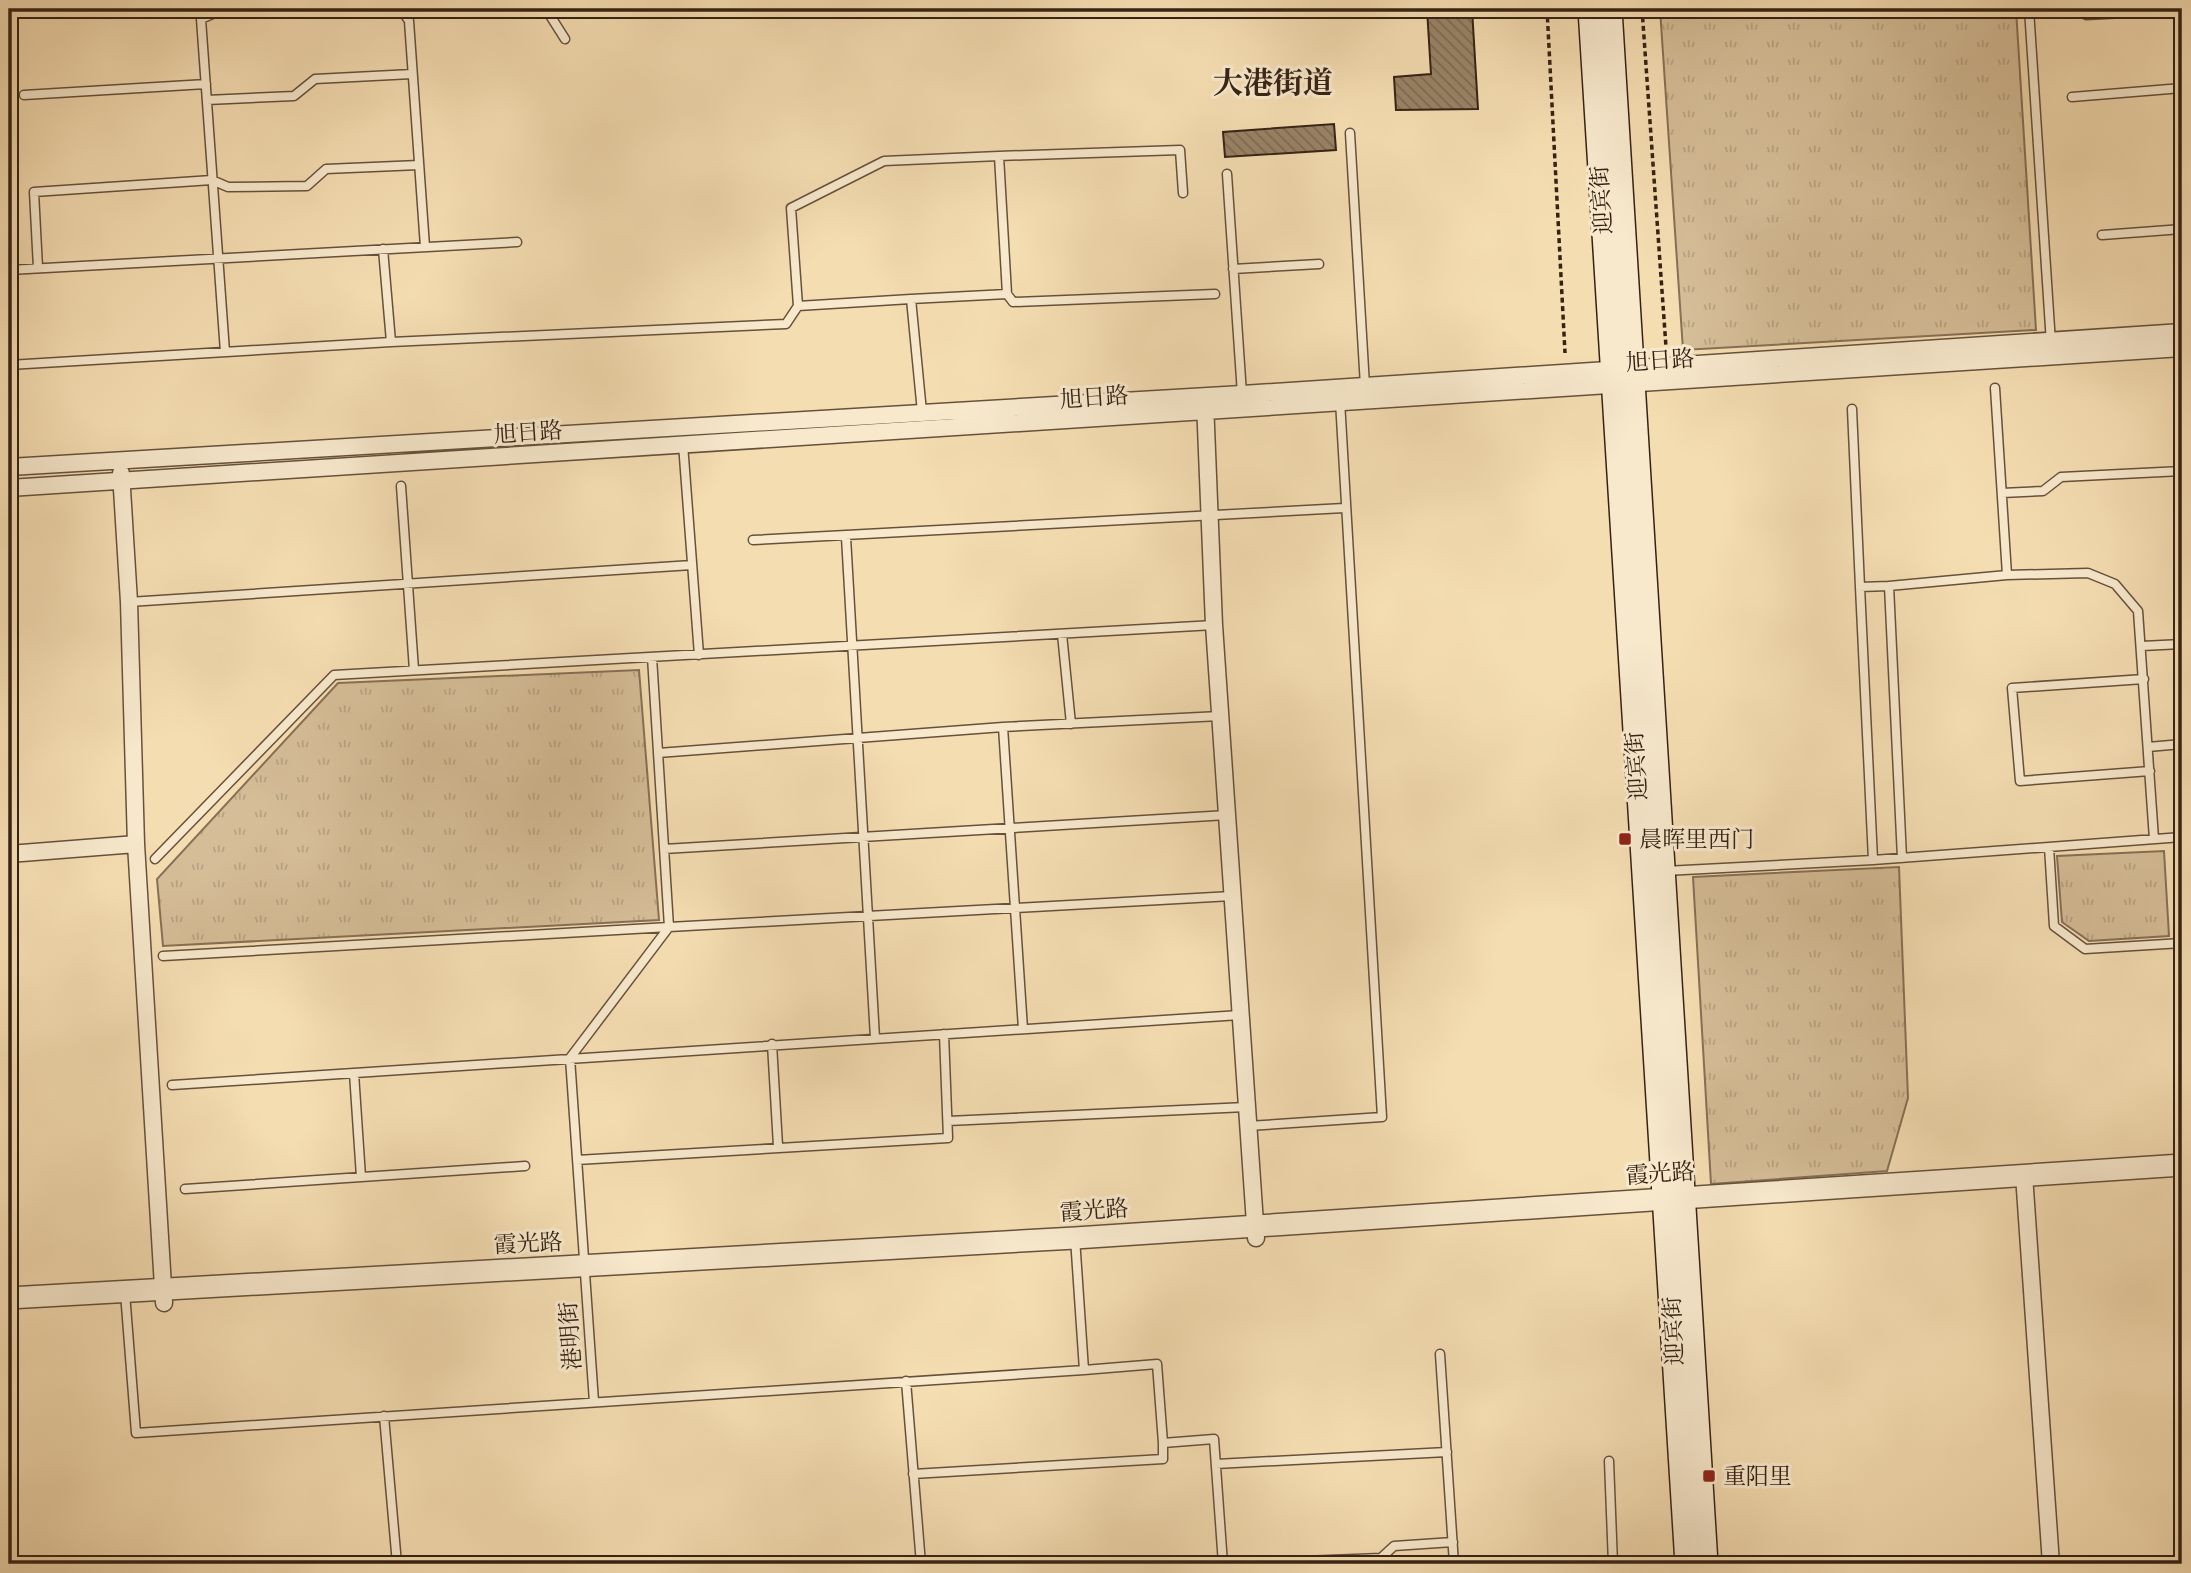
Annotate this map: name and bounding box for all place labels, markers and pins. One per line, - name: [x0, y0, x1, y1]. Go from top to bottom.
- place label: 晨晖里西门: [1639, 822, 1754, 855]
- marker: 晨晖里西门: [1617, 831, 1633, 847]
- place label: 重阳里: [1723, 1459, 1792, 1492]
- marker: 重阳里: [1701, 1468, 1717, 1484]

